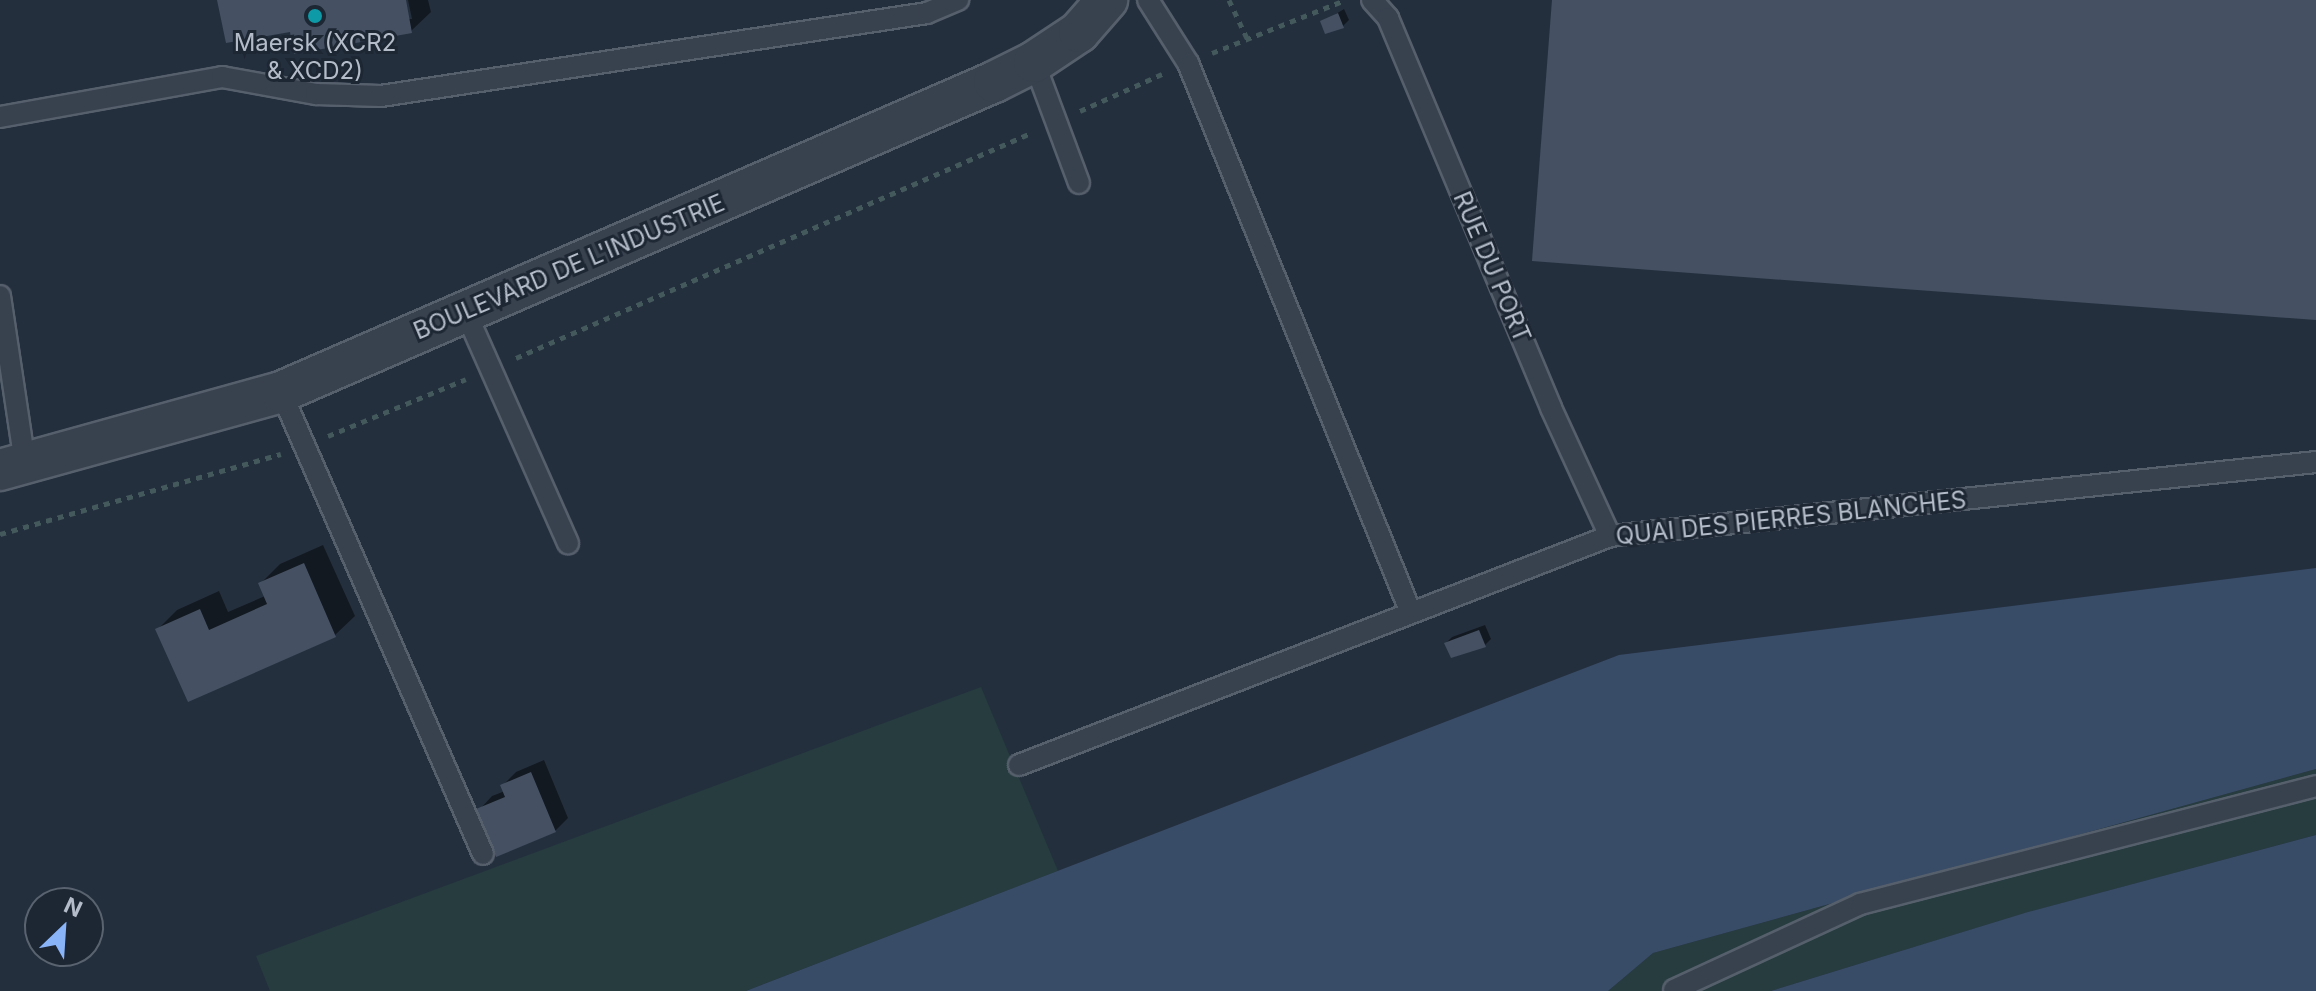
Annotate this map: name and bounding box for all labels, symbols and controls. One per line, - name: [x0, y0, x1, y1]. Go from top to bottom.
- marker: Maersk (XCR2 & XCD2): [306, 7, 324, 25]
- place label: Maersk (XCR2 & XCD2): [234, 29, 396, 85]
- street label: RUE DU PORT: [1447, 187, 1537, 347]
- street label: BOULEVARD DE L'INDUSTRIE: [409, 188, 729, 346]
- street label: QUAI DES PIERRES BLANCHES: [1614, 485, 1968, 551]
- north arrow: [24, 887, 104, 967]
- text: N: [60, 892, 86, 922]

